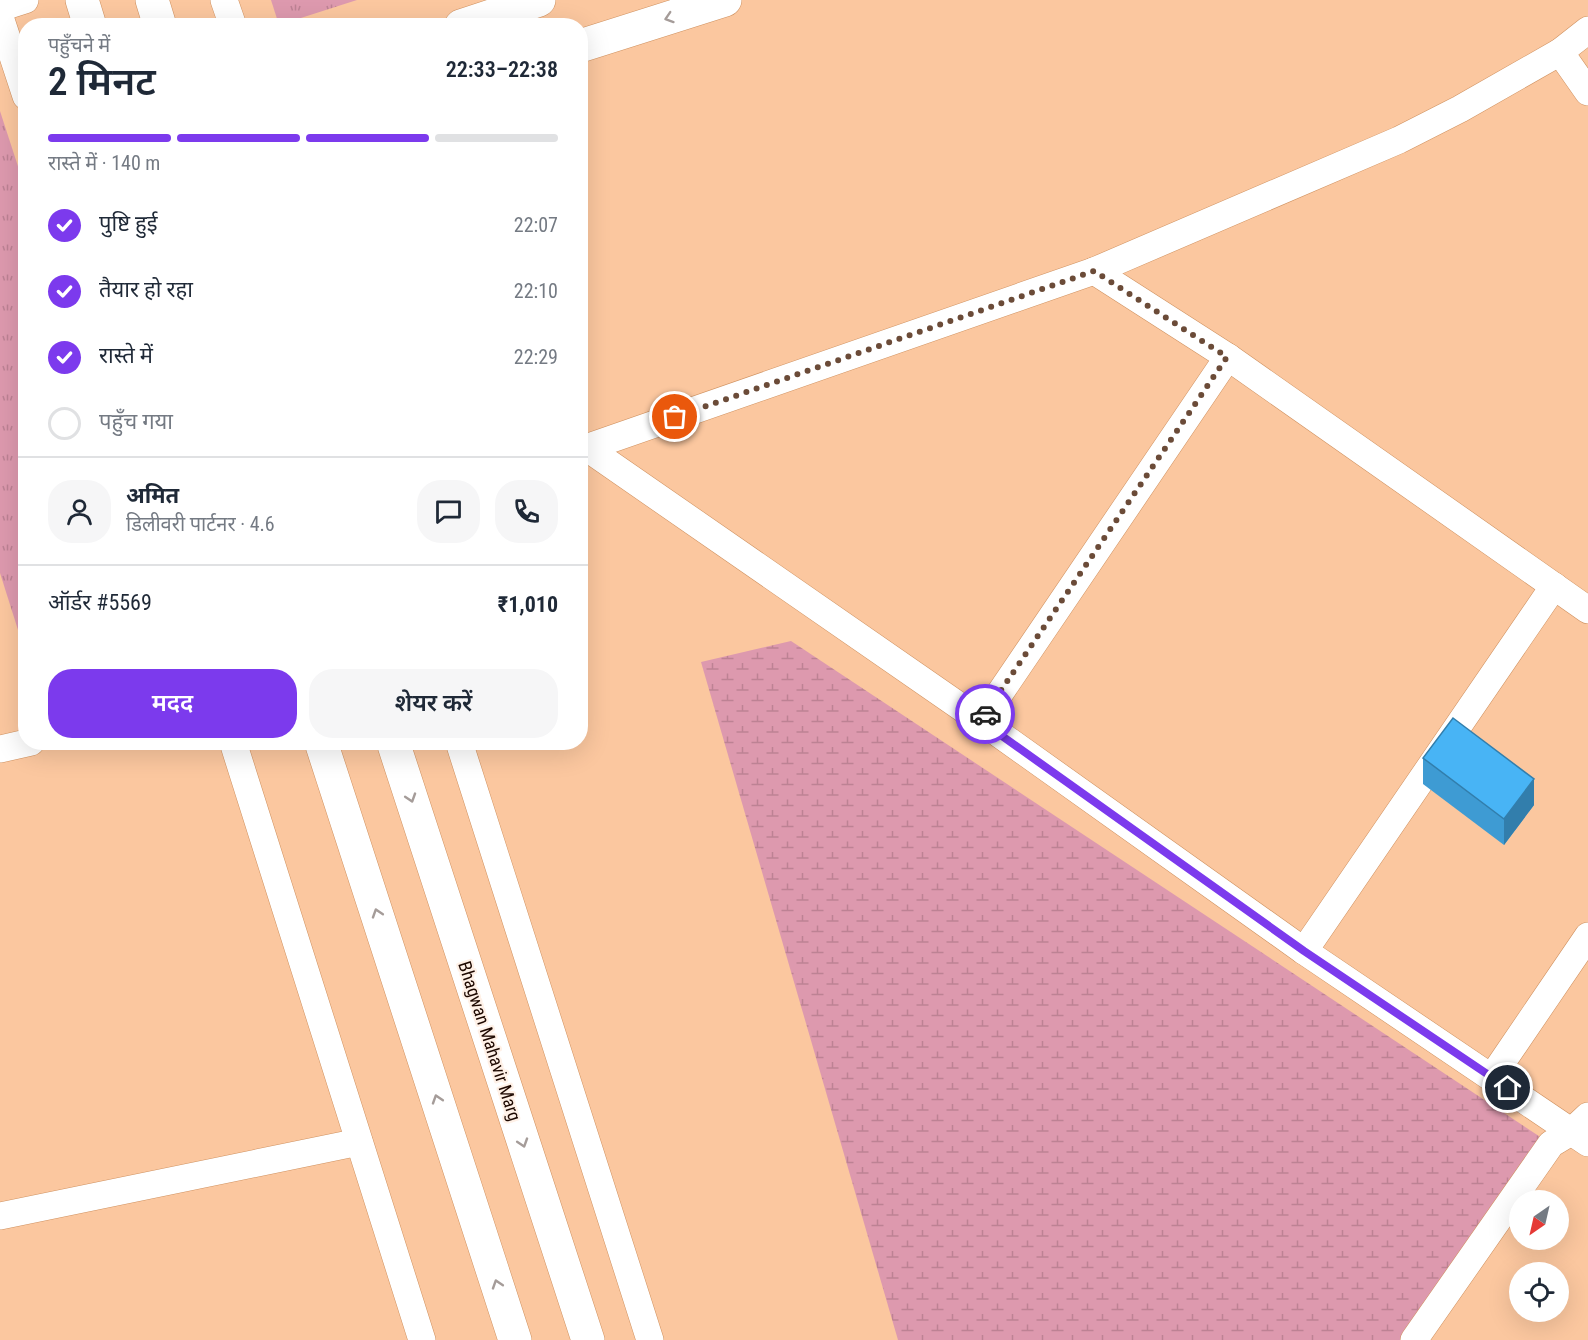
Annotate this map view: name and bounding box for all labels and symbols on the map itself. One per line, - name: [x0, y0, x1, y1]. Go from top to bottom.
- one-way arrow: [664, 11, 675, 23]
- pin: [649, 391, 700, 442]
- courier: [955, 684, 1015, 744]
- one-way arrow: [404, 792, 416, 803]
- one-way arrow: [371, 908, 384, 919]
- street label: Bhagwan Mahavir Marg: [454, 959, 526, 1123]
- pin: [1482, 1062, 1533, 1113]
- one-way arrow: [432, 1094, 444, 1105]
- one-way arrow: [516, 1137, 529, 1148]
- north arrow: [1509, 1190, 1569, 1250]
- one-way arrow: [492, 1279, 504, 1290]

